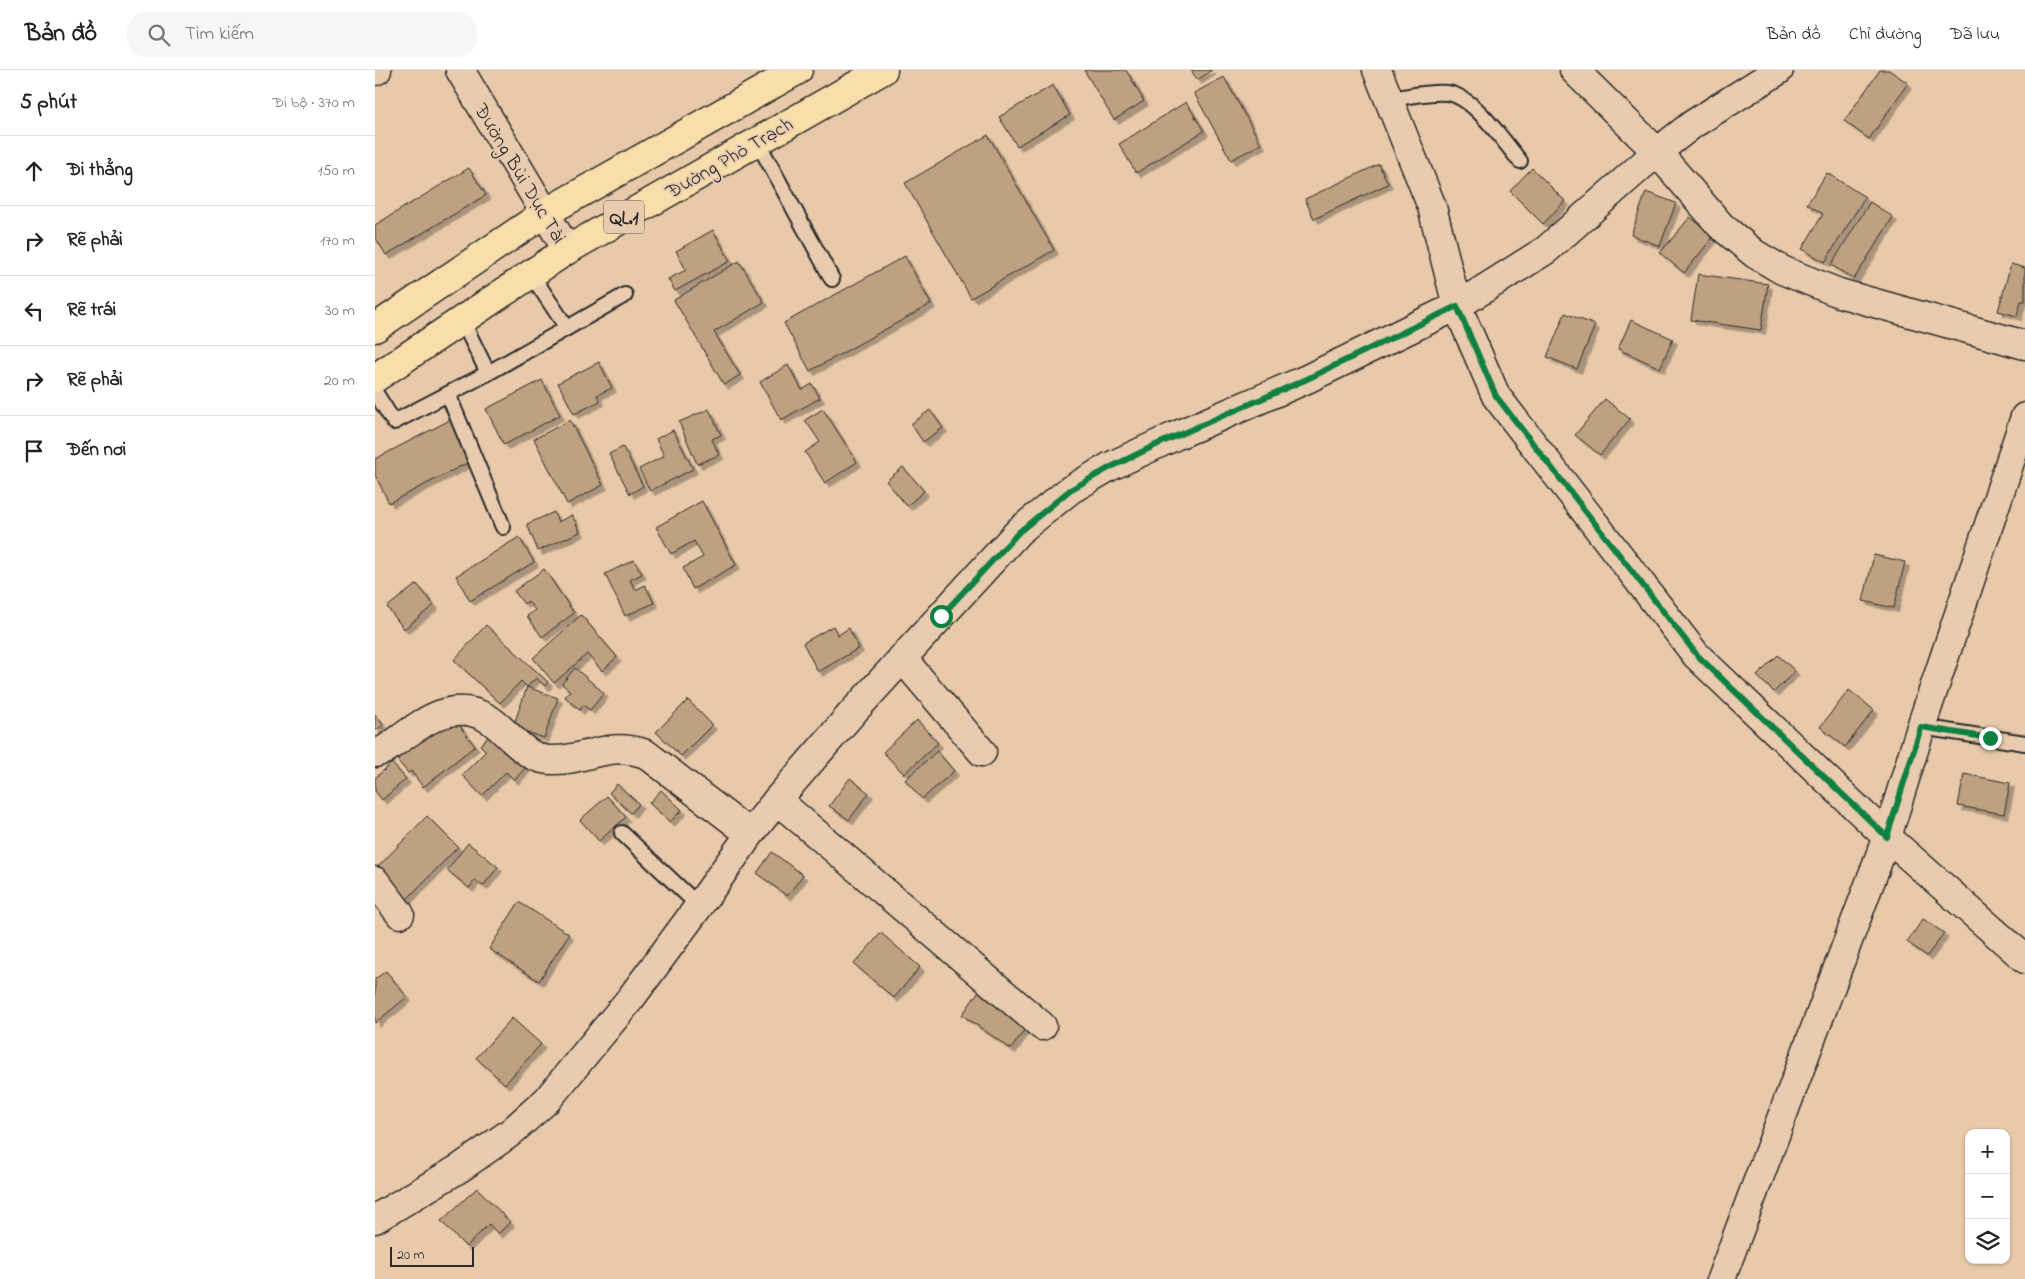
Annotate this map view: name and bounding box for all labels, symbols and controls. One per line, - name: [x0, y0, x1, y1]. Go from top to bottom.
- search box: [127, 12, 477, 57]
- text: Bản đồ: [25, 17, 97, 52]
- icon: search: [145, 21, 173, 49]
- text: Tìm kiếm: [185, 21, 254, 48]
- text: Bản đồ: [1767, 22, 1821, 48]
- text: Chỉ đường: [1849, 22, 1922, 48]
- text: Đã lưu: [1950, 22, 2000, 48]
- text: 5 phút: [20, 88, 77, 118]
- text: Đi bộ · 370 m: [272, 91, 355, 115]
- street label: Đường Bùi Dục Tài: [464, 98, 572, 250]
- street label: Đường Phò Trạch: [660, 111, 800, 209]
- icon: ahead: [20, 157, 48, 185]
- text: Đi thẳng: [67, 157, 133, 184]
- text: 150 m: [317, 159, 355, 183]
- road number: QL.1: [604, 200, 644, 233]
- icon: right: [20, 227, 48, 255]
- text: Rẽ phải: [67, 227, 123, 254]
- text: 170 m: [320, 229, 355, 253]
- icon: left: [20, 297, 48, 325]
- text: Rẽ trái: [67, 297, 116, 324]
- text: 30 m: [325, 299, 355, 323]
- icon: right: [20, 367, 48, 395]
- text: Rẽ phải: [67, 367, 123, 394]
- text: 20 m: [324, 369, 355, 393]
- icon: arrive: [20, 437, 48, 465]
- text: Đến nơi: [67, 437, 126, 464]
- route start: [930, 605, 953, 628]
- route end: [1979, 727, 2002, 750]
- map controls: [1965, 1129, 2010, 1264]
- button: +: [1965, 1129, 2010, 1174]
- button: −: [1965, 1174, 2010, 1219]
- button: layers: [1965, 1219, 2010, 1264]
- scale bar: [390, 1244, 474, 1267]
- text: 20 m: [397, 1245, 424, 1266]

